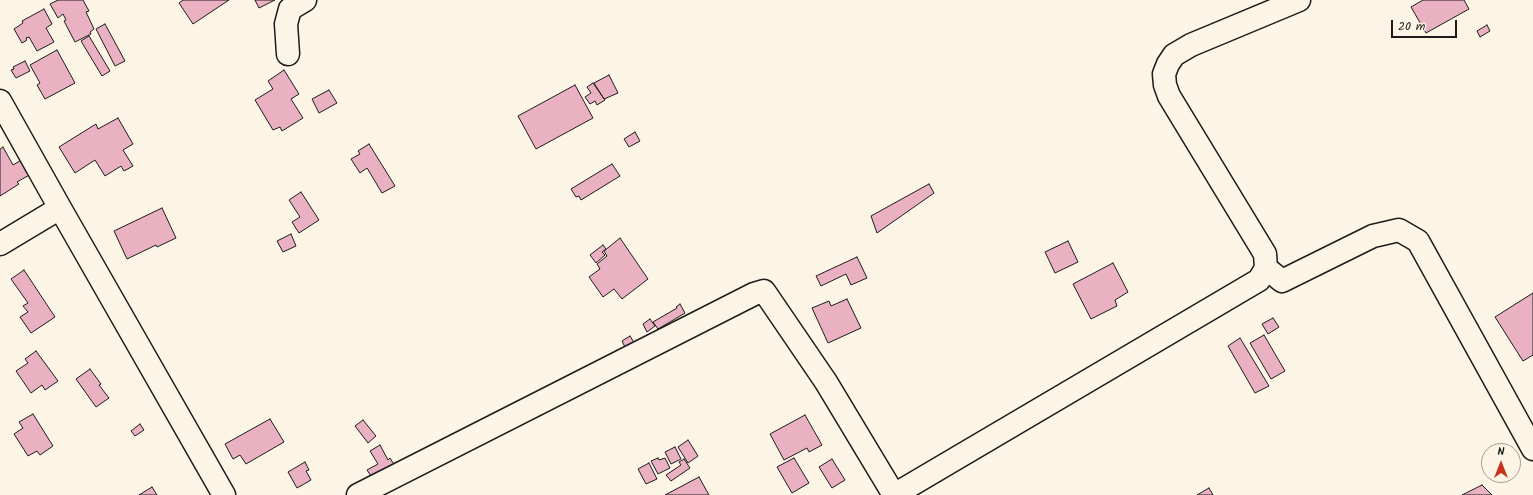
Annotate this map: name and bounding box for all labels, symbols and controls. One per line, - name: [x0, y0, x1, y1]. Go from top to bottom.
- scale bar: [1393, 12, 1459, 38]
- text: 20 m: [1398, 17, 1425, 36]
- north arrow: [1481, 443, 1521, 483]
- text: N: [1498, 443, 1504, 461]

